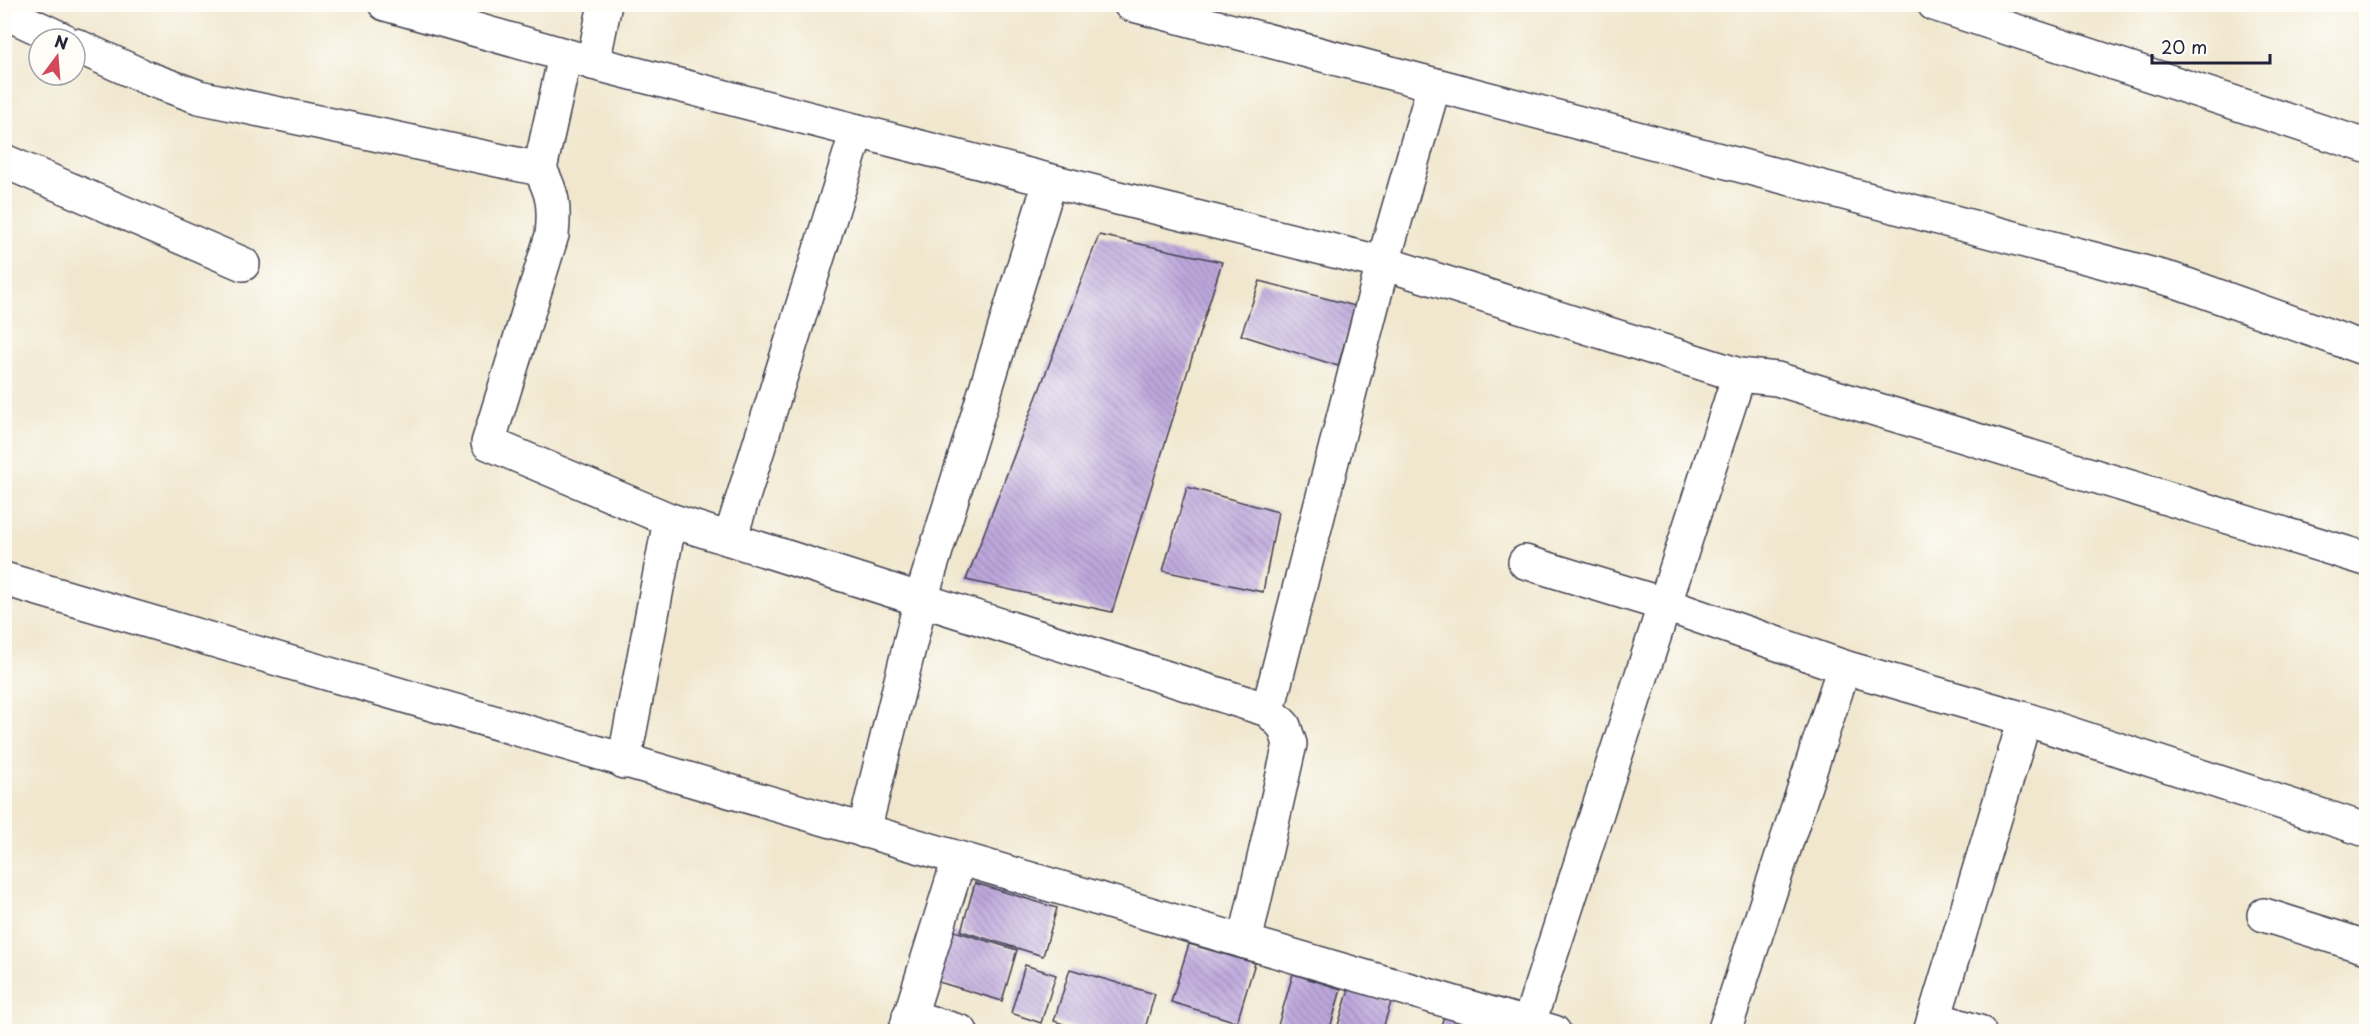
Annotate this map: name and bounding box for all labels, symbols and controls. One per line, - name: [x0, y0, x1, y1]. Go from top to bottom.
- north arrow: [27, 27, 87, 87]
- scale bar: [2152, 27, 2270, 65]
- text: N: [52, 28, 71, 55]
- text: 20 m: [2161, 33, 2207, 60]

